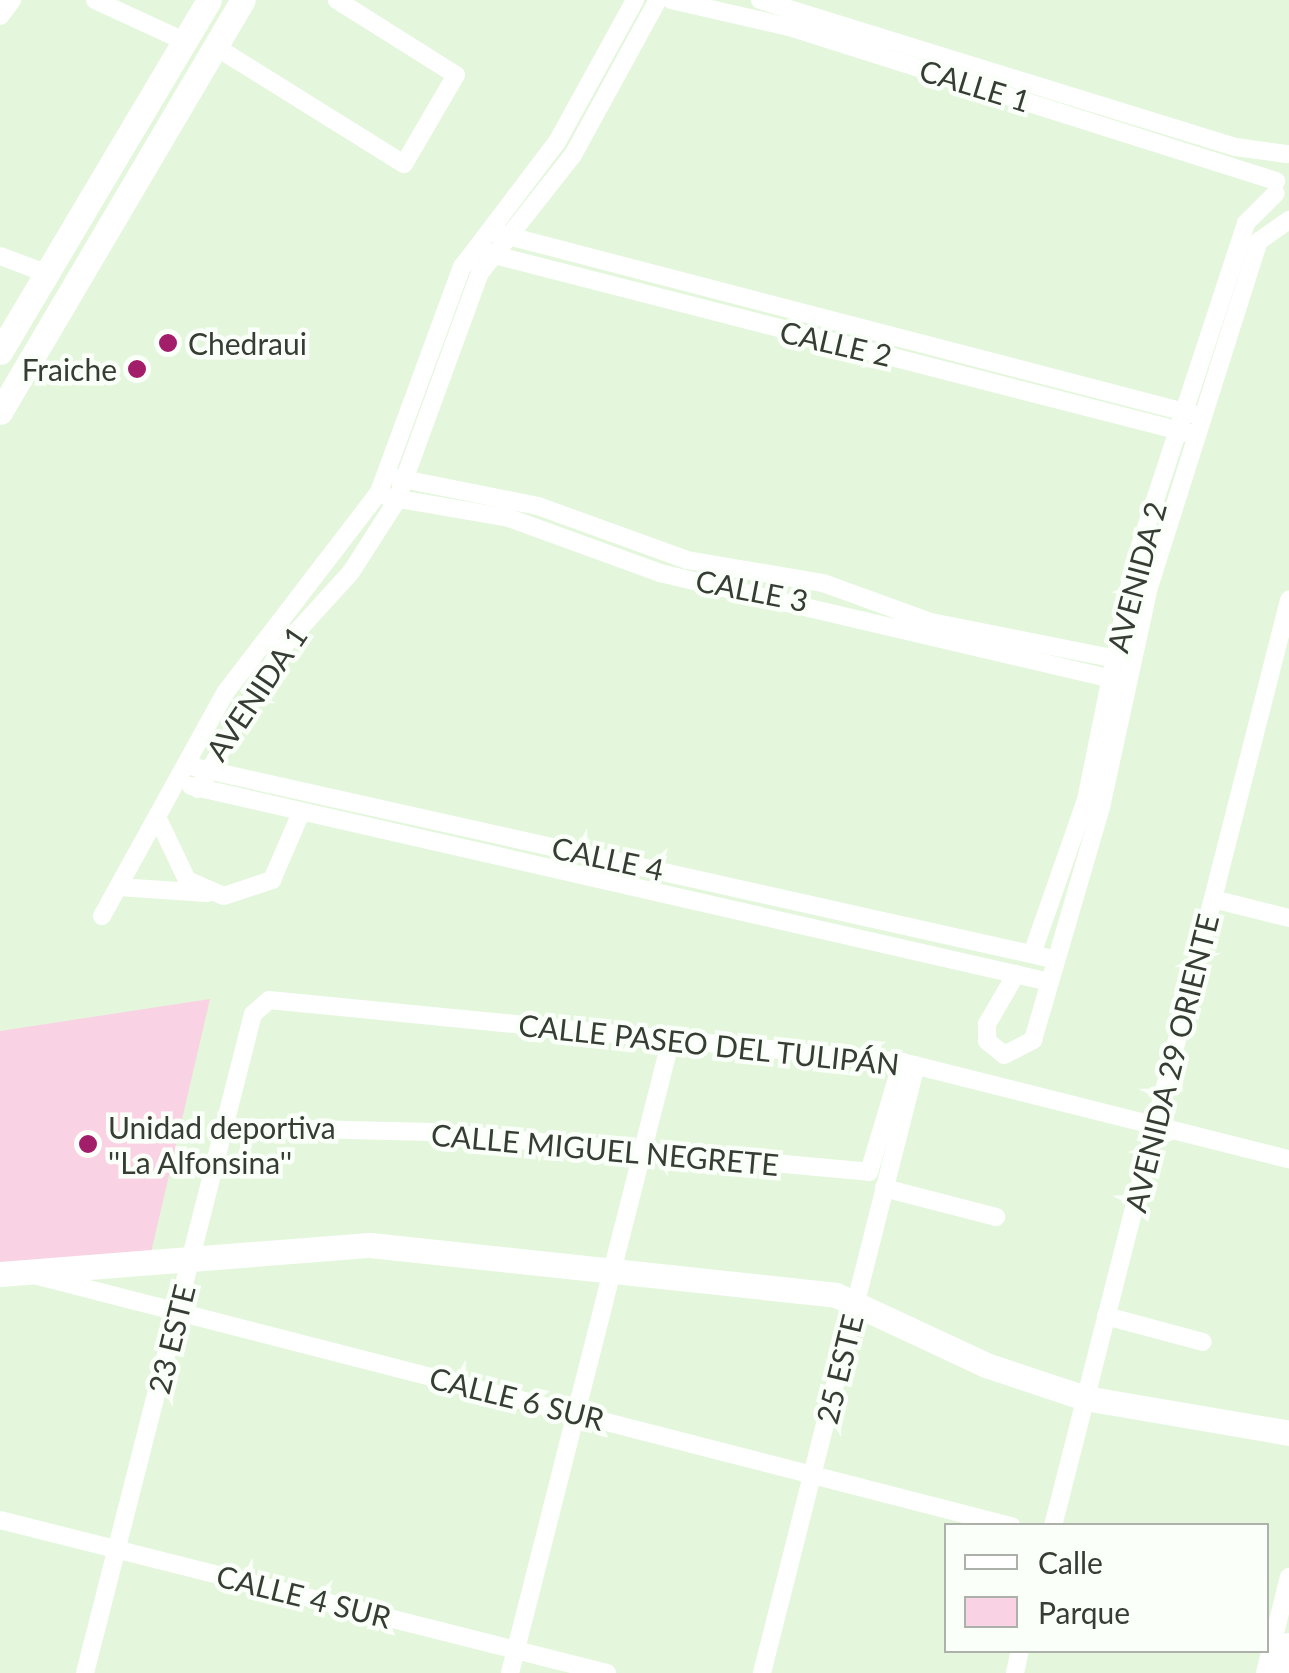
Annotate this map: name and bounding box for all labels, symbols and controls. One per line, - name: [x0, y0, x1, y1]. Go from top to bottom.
- street label: CALLE 1: [915, 51, 1035, 119]
- street label: CALLE 2: [777, 313, 895, 373]
- place label: Chedraui: [188, 325, 307, 361]
- marker: Chedraui: [157, 332, 179, 354]
- place label: Fraiche: [22, 351, 117, 387]
- marker: Fraiche: [126, 358, 148, 380]
- street label: AVENIDA 2: [1099, 497, 1173, 657]
- street label: CALLE 3: [693, 561, 811, 619]
- street label: AVENIDA 1: [198, 619, 314, 767]
- street label: CALLE 4: [549, 829, 667, 887]
- street label: AVENIDA 29 ORIENTE: [1116, 910, 1226, 1216]
- street label: CALLE PASEO DEL TULIPÁN: [516, 1006, 902, 1082]
- place label: Unidad deportiva ''La Alfonsina'': [108, 1109, 336, 1180]
- street label: CALLE MIGUEL NEGRETE: [429, 1116, 781, 1182]
- marker: Unidad deportiva ''La Alfonsina'': [77, 1133, 99, 1155]
- street label: 23 ESTE: [140, 1281, 202, 1397]
- street label: 25 ESTE: [808, 1311, 870, 1427]
- street label: CALLE 6 SUR: [426, 1359, 608, 1437]
- legend: [944, 1523, 1269, 1653]
- text: Calle: [1038, 1544, 1103, 1580]
- street label: CALLE 4 SUR: [213, 1557, 395, 1635]
- text: Parque: [1038, 1594, 1130, 1630]

